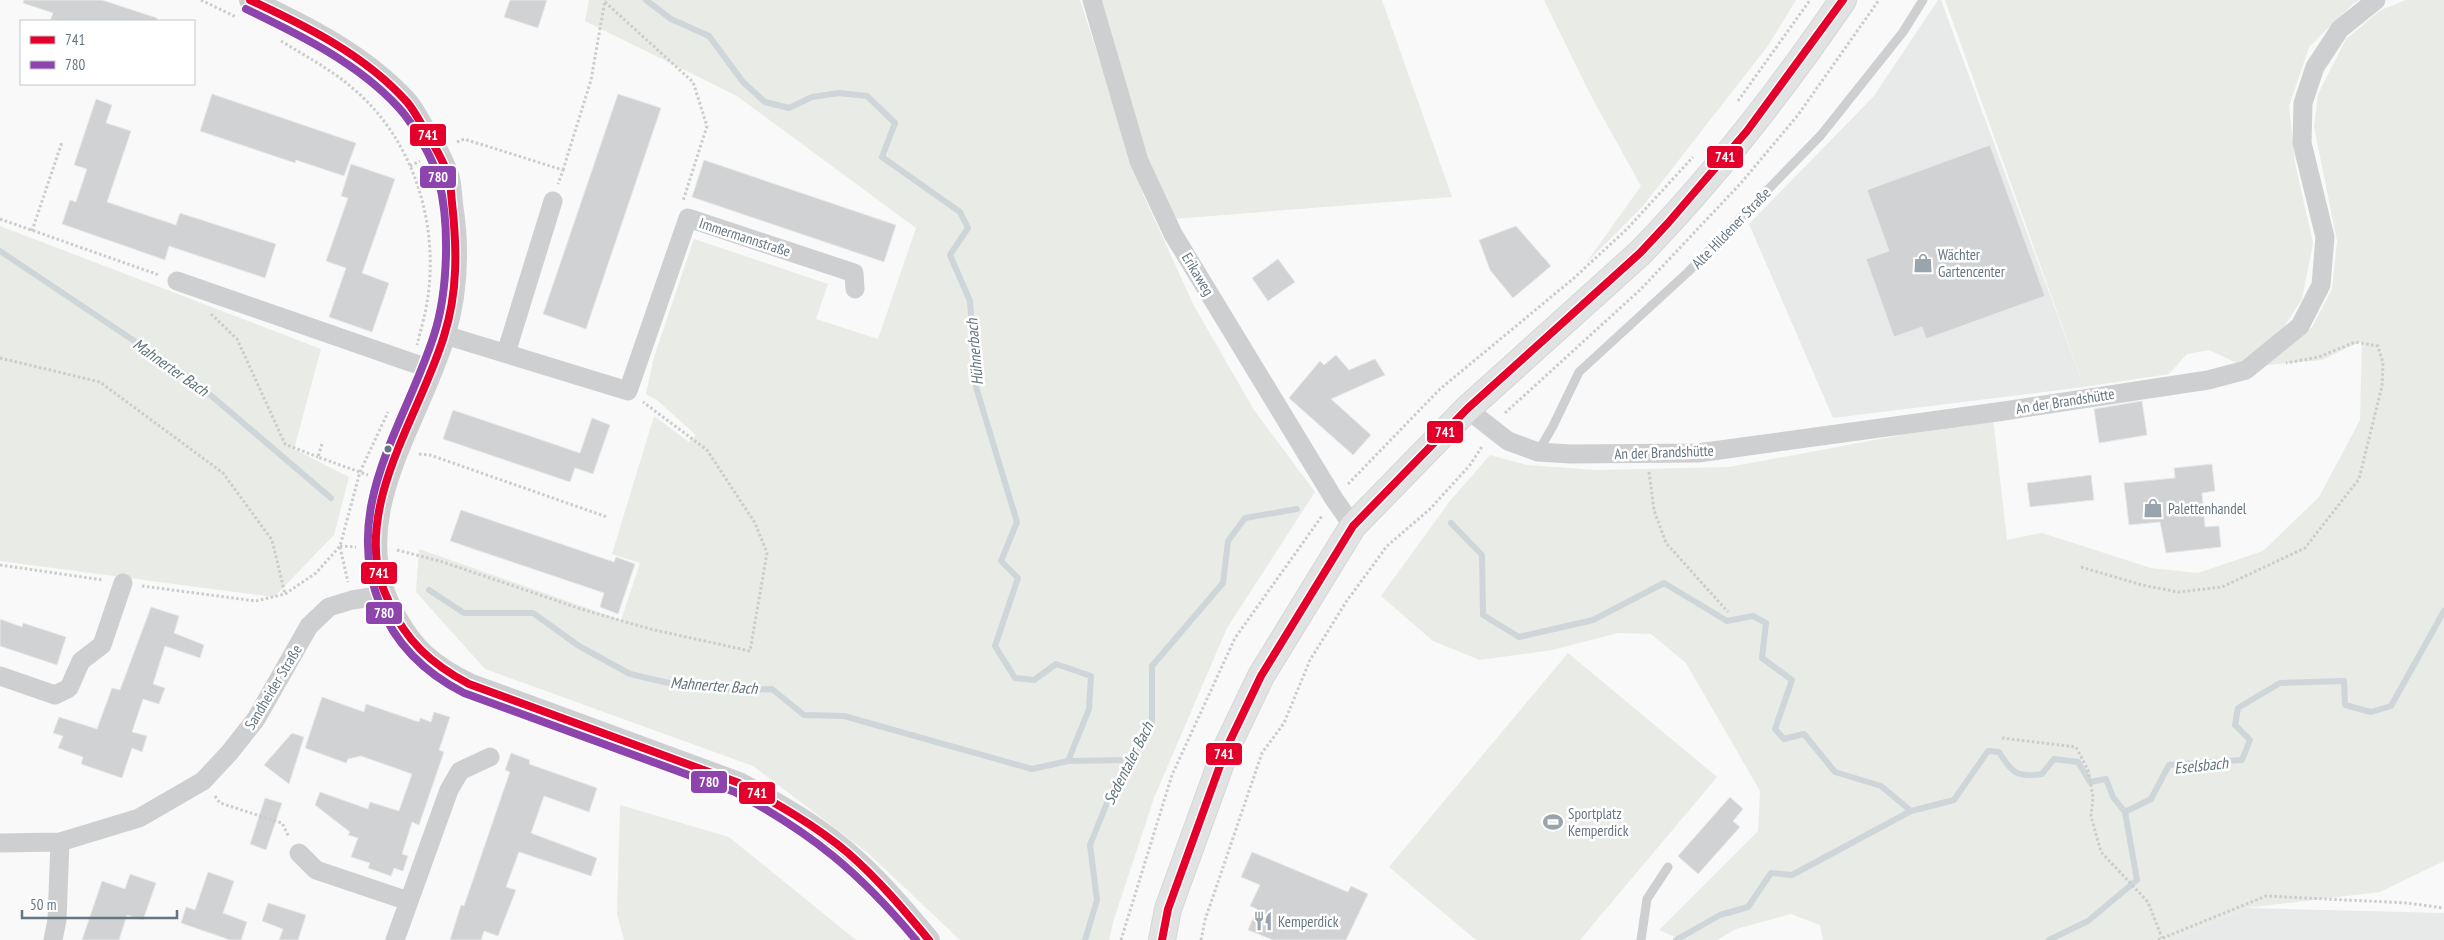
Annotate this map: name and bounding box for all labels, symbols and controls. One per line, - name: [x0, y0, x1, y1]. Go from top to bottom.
- legend: [20, 20, 195, 85]
- text: 741: [65, 30, 85, 49]
- text: 780: [65, 55, 86, 74]
- line badge: 741: [409, 123, 447, 147]
- text: 741: [418, 126, 438, 144]
- line badge: 741: [1706, 145, 1744, 169]
- text: 741: [1715, 148, 1735, 166]
- line badge: 780: [419, 165, 457, 189]
- text: 780: [428, 168, 448, 186]
- street label: Alte Hildener Straße: [1687, 183, 1775, 273]
- street label: Immermannstraße: [697, 213, 793, 261]
- place label: Wächter Gartencenter: [1938, 245, 2006, 281]
- street label: Erikaweg: [1178, 249, 1218, 299]
- shop icon: Wächter Gartencenter: [1912, 252, 1934, 274]
- water label: Hühnerbach: [961, 317, 987, 386]
- water label: Mahnerter Bach: [129, 334, 213, 401]
- street label: An der Brandshütte: [2014, 384, 2116, 418]
- line badge: 741: [1426, 420, 1464, 444]
- text: 741: [1435, 423, 1455, 441]
- street label: An der Brandshütte: [1614, 441, 1714, 463]
- unlabelled marker: [383, 444, 393, 454]
- shop icon: Palettenhandel: [2142, 497, 2164, 519]
- place label: Palettenhandel: [2168, 499, 2247, 518]
- line badge: 741: [360, 561, 398, 585]
- text: 741: [369, 564, 389, 582]
- line badge: 780: [365, 601, 403, 625]
- text: 780: [374, 604, 394, 622]
- street label: Sandheider Straße: [240, 641, 306, 733]
- water label: Mahnerter Bach: [670, 672, 759, 698]
- water label: Sedentaler Bach: [1099, 718, 1158, 807]
- line badge: 741: [1205, 742, 1243, 766]
- text: 741: [1214, 745, 1234, 763]
- water label: Eselsbach: [2173, 752, 2230, 778]
- line badge: 780: [690, 770, 728, 794]
- text: 780: [699, 773, 719, 791]
- line badge: 741: [738, 781, 776, 805]
- text: 741: [747, 784, 767, 802]
- place label: Sportplatz Kemperdick: [1568, 804, 1629, 840]
- sports icon: Sportplatz Kemperdick: [1542, 811, 1564, 833]
- scale bar: [22, 888, 178, 920]
- text: 50 m: [30, 895, 56, 914]
- restaurant icon: Kemperdick: [1252, 910, 1274, 932]
- place label: Kemperdick: [1278, 912, 1339, 931]

